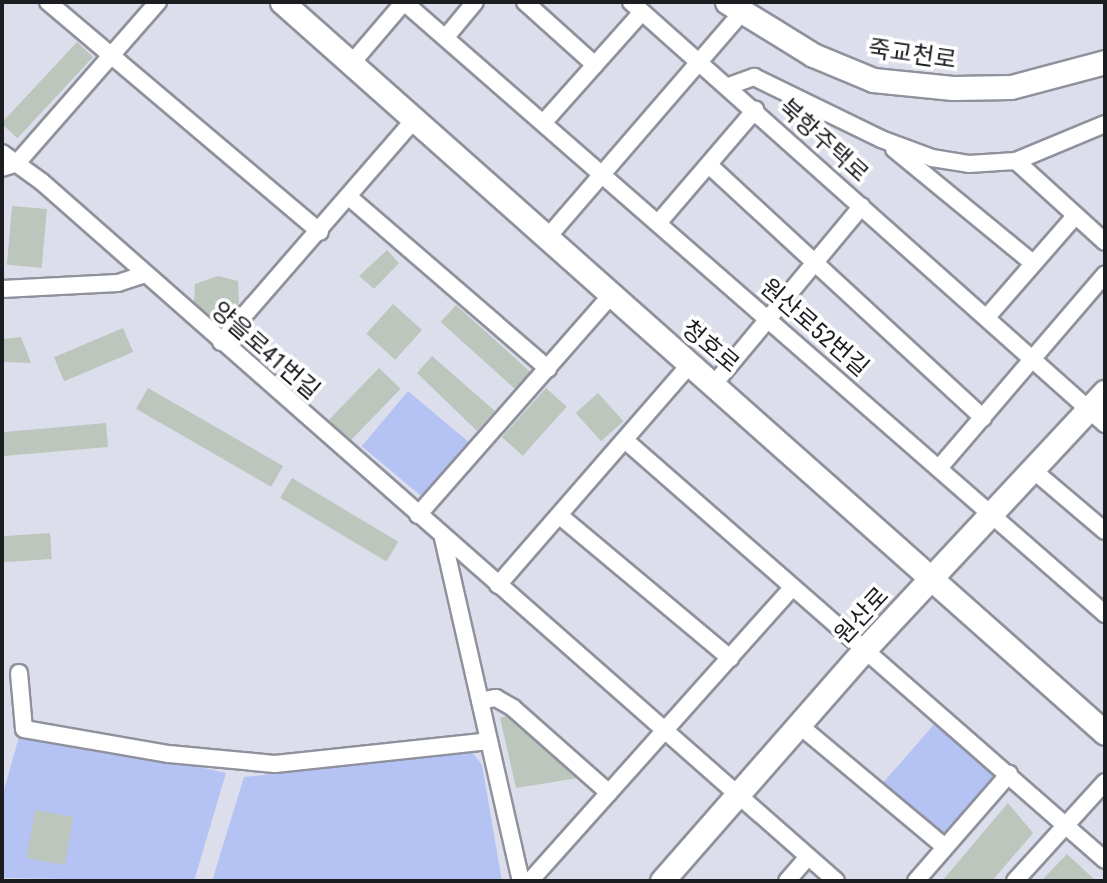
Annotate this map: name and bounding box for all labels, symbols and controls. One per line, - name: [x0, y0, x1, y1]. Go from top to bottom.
- street label: 죽교천로: [866, 35, 958, 75]
- street label: 북항주택로: [772, 93, 874, 189]
- street label: 원산로52번길: [754, 273, 874, 383]
- street label: 양을로41번길: [205, 296, 325, 406]
- street label: 청호로: [675, 315, 745, 379]
- street label: 원산로: [829, 582, 895, 650]

